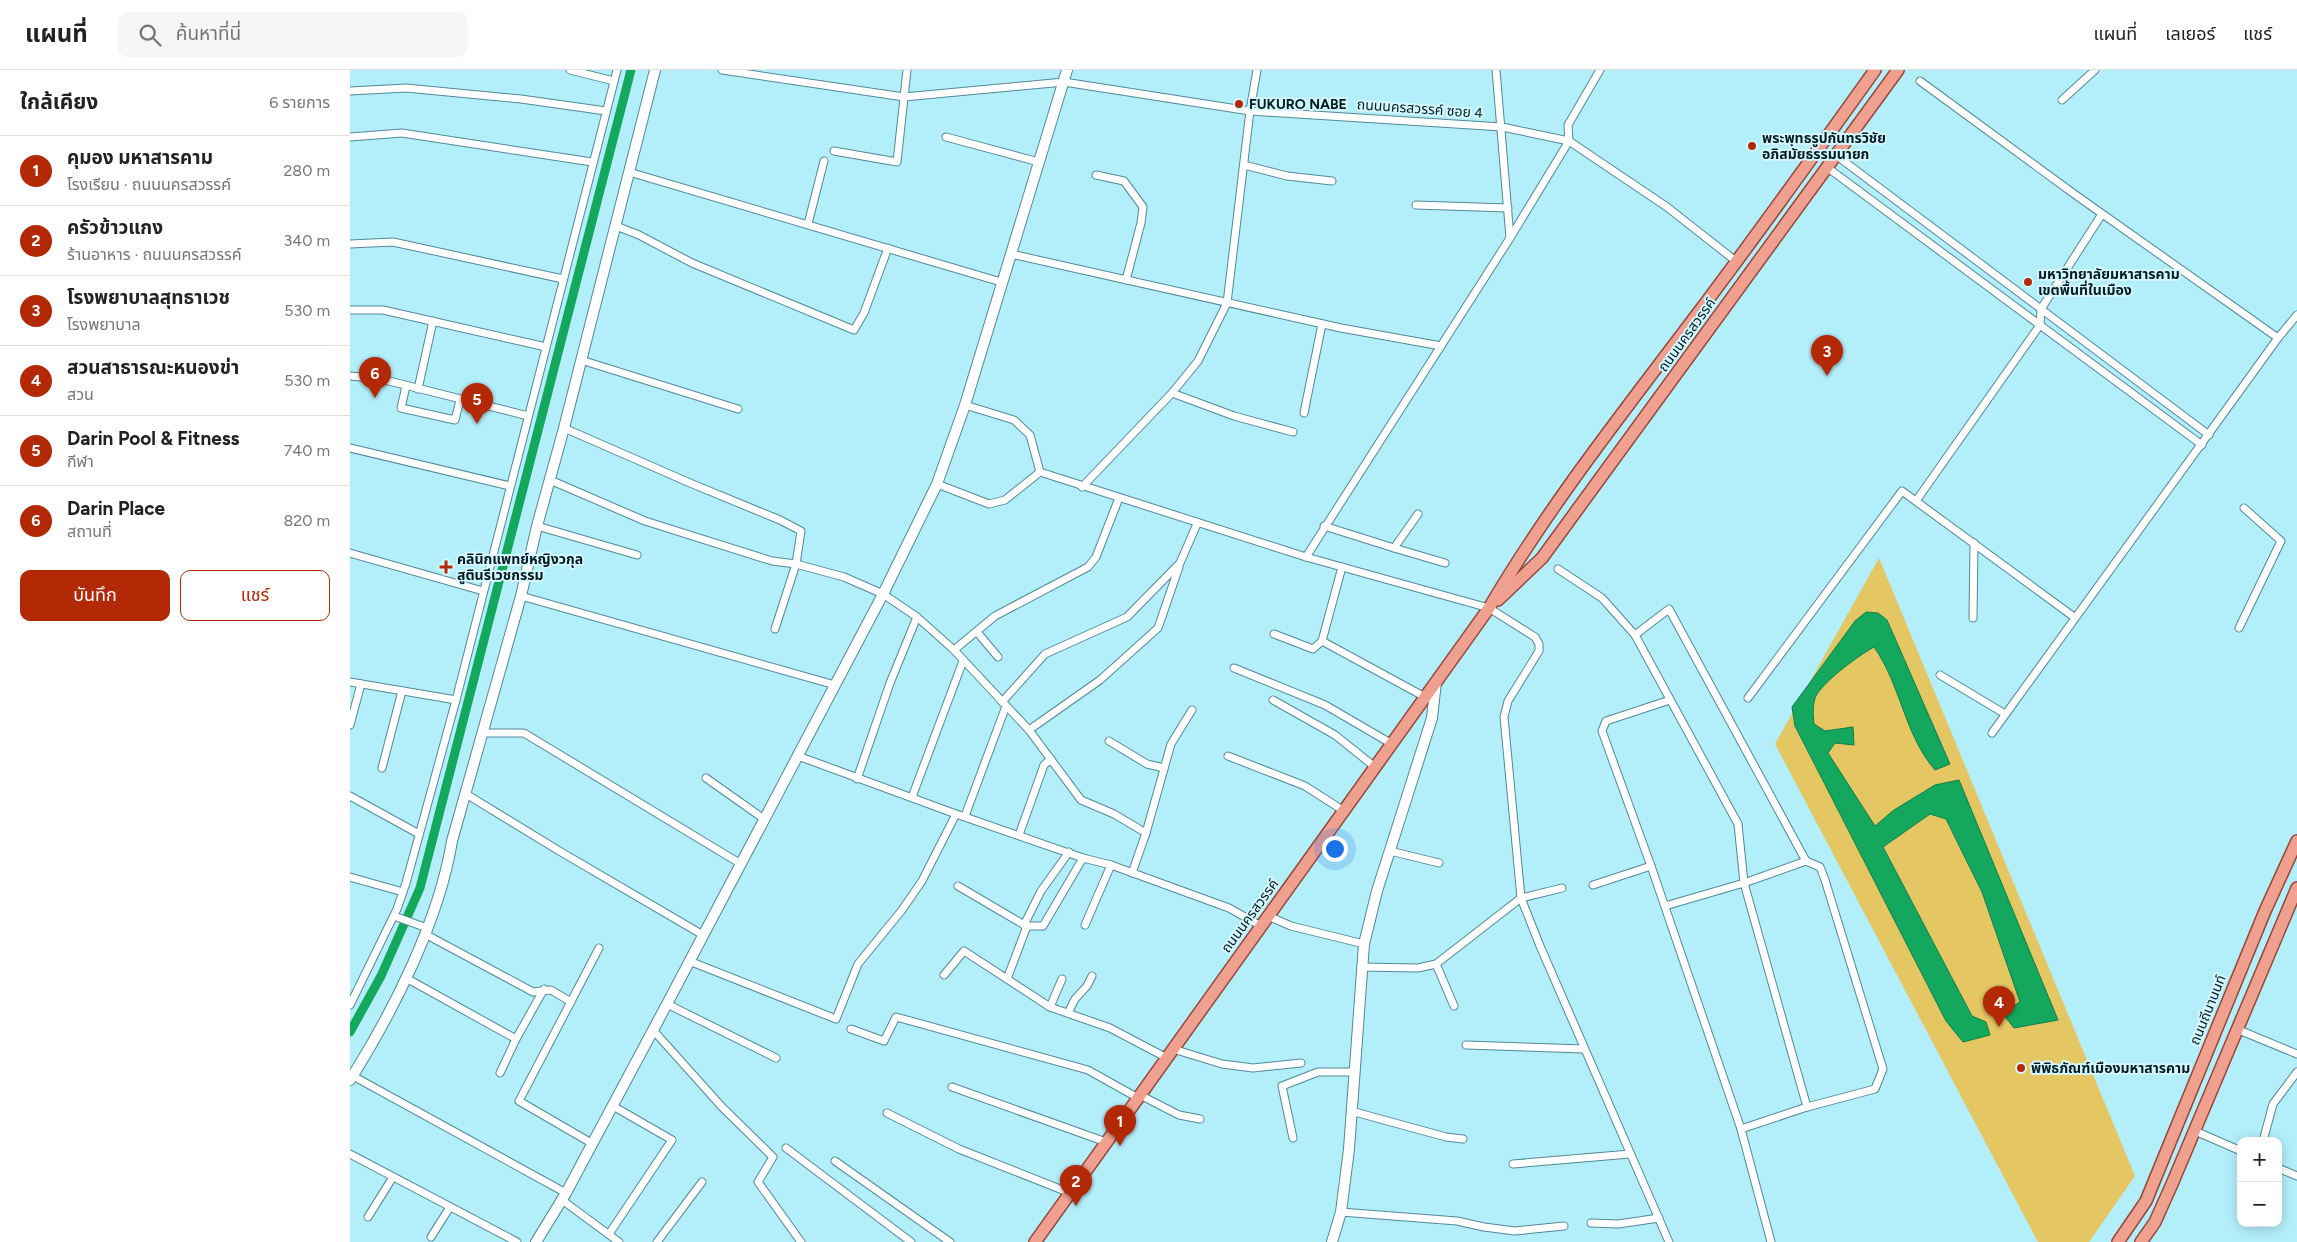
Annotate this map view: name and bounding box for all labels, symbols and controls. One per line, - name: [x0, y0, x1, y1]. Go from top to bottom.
- search box: [118, 12, 468, 57]
- text: แผนที่: [25, 19, 88, 48]
- icon: search: [136, 21, 164, 49]
- text: ค้นหาที่นี่: [176, 22, 241, 45]
- text: แผนที่: [2093, 23, 2137, 45]
- text: เลเยอร์: [2165, 23, 2215, 45]
- text: แชร์: [2243, 23, 2272, 45]
- text: ใกล้เคียง: [20, 89, 98, 114]
- text: 6 รายการ: [269, 93, 330, 112]
- place label: FUKURO NABE: [1249, 96, 1347, 113]
- street label: ถนนนครสวรรค์ ซอย 4: [1356, 96, 1484, 122]
- marker: FUKURO NABE: [1233, 98, 1245, 110]
- place label: พระพุทธรูปกันทรวิชัย อภิสมัยธรรมนายก: [1762, 130, 1886, 163]
- marker: พระพุทธรูปกันทรวิชัย อภิสมัยธรรมนายก: [1746, 140, 1758, 152]
- text: คุมอง มหาสารคาม: [67, 146, 213, 169]
- text: 1: [33, 161, 39, 180]
- text: 280 m: [283, 161, 330, 180]
- text: โรงเรียน · ถนนนครสวรรค์: [67, 175, 231, 194]
- text: ครัวข้าวแกง: [67, 216, 163, 239]
- text: 2: [31, 231, 41, 250]
- text: 340 m: [284, 231, 330, 250]
- text: ร้านอาหาร · ถนนนครสวรรค์: [67, 245, 242, 264]
- place label: มหาวิทยาลัยมหาสารคาม เขตพื้นที่ในเมือง: [2038, 266, 2180, 299]
- marker: มหาวิทยาลัยมหาสารคาม เขตพื้นที่ในเมือง: [2022, 276, 2034, 288]
- text: โรงพยาบาลสุทธาเวช: [67, 286, 230, 309]
- street label: ถนนนครสวรรค์: [1655, 295, 1719, 375]
- text: 3: [32, 301, 40, 320]
- text: 530 m: [284, 301, 330, 320]
- text: โรงพยาบาล: [67, 315, 141, 334]
- pin: 3: [1811, 335, 1843, 376]
- text: สวนสาธารณะหนองข่า: [67, 356, 239, 379]
- pin: 6: [359, 357, 391, 398]
- text: 4: [31, 371, 41, 390]
- text: 530 m: [284, 371, 330, 390]
- pin: 5: [461, 383, 493, 424]
- text: สวน: [67, 385, 94, 404]
- text: Darin Pool & Fitness: [67, 427, 239, 450]
- text: 5: [31, 441, 41, 460]
- text: 740 m: [284, 441, 330, 460]
- text: กีฬา: [67, 452, 94, 471]
- text: Darin Place: [67, 497, 165, 520]
- text: 6: [31, 511, 41, 530]
- text: 820 m: [283, 511, 330, 530]
- text: สถานที่: [67, 522, 112, 541]
- place label: คลินิกแพทย์หญิงวกุล สูตินรีเวชกรรม: [457, 551, 583, 585]
- marker: คลินิกแพทย์หญิงวกุล สูตินรีเวชกรรม: [439, 560, 453, 574]
- button: บันทึก: [20, 570, 170, 621]
- button: แชร์: [180, 570, 330, 621]
- your location: [1322, 836, 1348, 862]
- street label: ถนนนครสวรรค์: [1218, 876, 1282, 956]
- street label: ถนนถีนานนท์: [2186, 973, 2230, 1047]
- pin: 4: [1983, 986, 2015, 1027]
- place label: พิพิธภัณฑ์เมืองมหาสารคาม: [2031, 1060, 2190, 1077]
- marker: พิพิธภัณฑ์เมืองมหาสารคาม: [2015, 1062, 2027, 1074]
- pin: 1: [1104, 1105, 1136, 1146]
- map controls: [2237, 1137, 2282, 1227]
- button: +: [2237, 1137, 2282, 1182]
- pin: 2: [1060, 1165, 1092, 1206]
- button: −: [2237, 1182, 2282, 1227]

